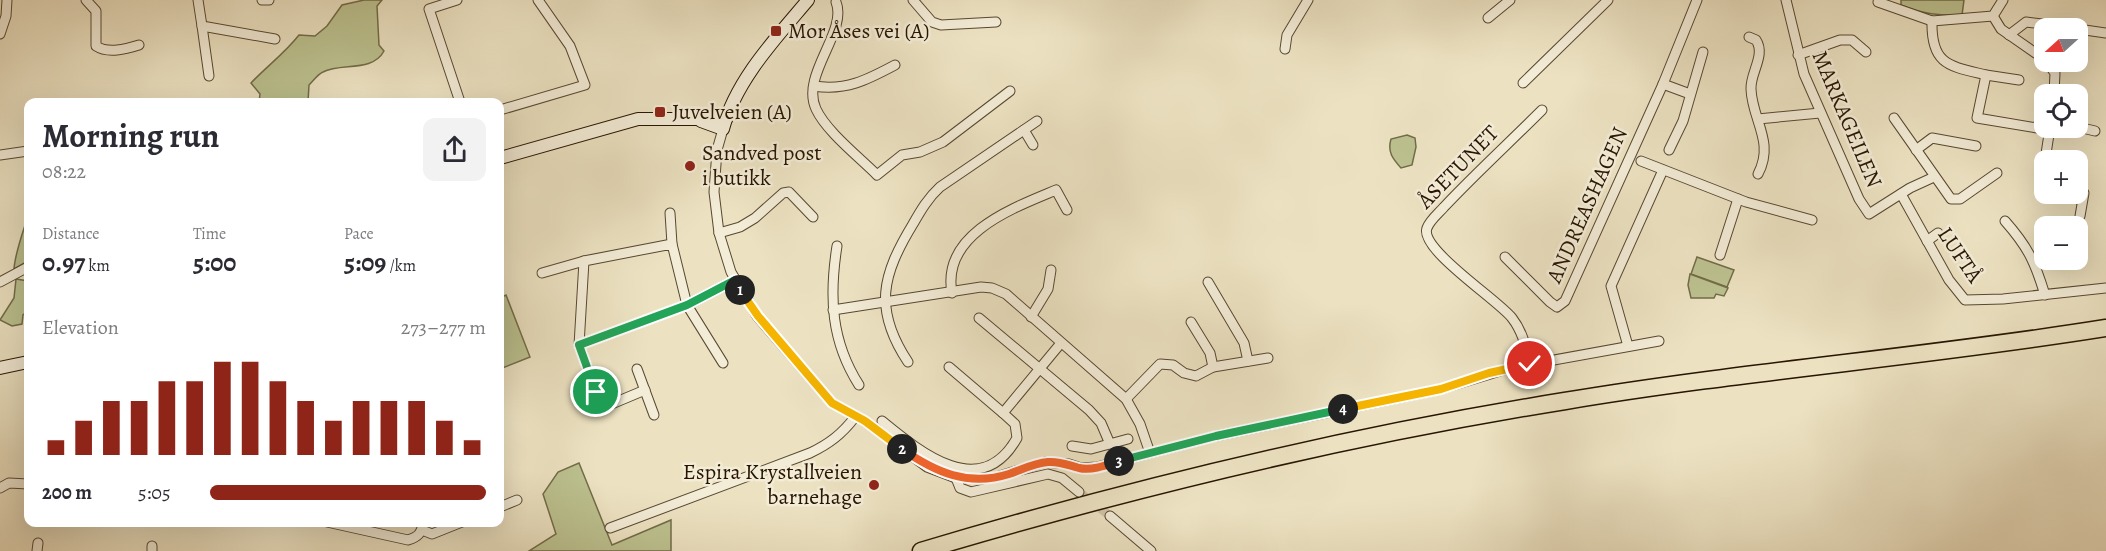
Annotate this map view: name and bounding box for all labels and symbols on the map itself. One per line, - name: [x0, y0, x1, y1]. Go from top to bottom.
- place label: Mor Åses vei (A): [788, 16, 929, 46]
- north arrow: [2034, 18, 2088, 72]
- marker: Mor Åses vei (A): [769, 24, 783, 38]
- street label: MARKAGEILEN: [1805, 46, 1889, 192]
- place label: Juvelveien (A): [672, 97, 792, 127]
- marker: Juvelveien (A): [653, 105, 667, 119]
- street label: ÅSETUNET: [1410, 119, 1505, 216]
- street label: ANDREASHAGEN: [1539, 122, 1635, 289]
- place label: Sandved post i butikk: [702, 138, 821, 193]
- marker: Sandved post i butikk: [683, 159, 697, 173]
- street label: LUFTÅ: [1930, 221, 1990, 290]
- pin: 1: [725, 275, 755, 305]
- pin: [1504, 338, 1555, 389]
- pin: [570, 366, 621, 417]
- pin: 4: [1328, 394, 1358, 424]
- pin: 2: [887, 434, 917, 464]
- pin: 3: [1104, 446, 1134, 476]
- place label: Espira Krystallveien barnehage: [683, 457, 862, 512]
- marker: Espira Krystallveien barnehage: [867, 478, 881, 492]

